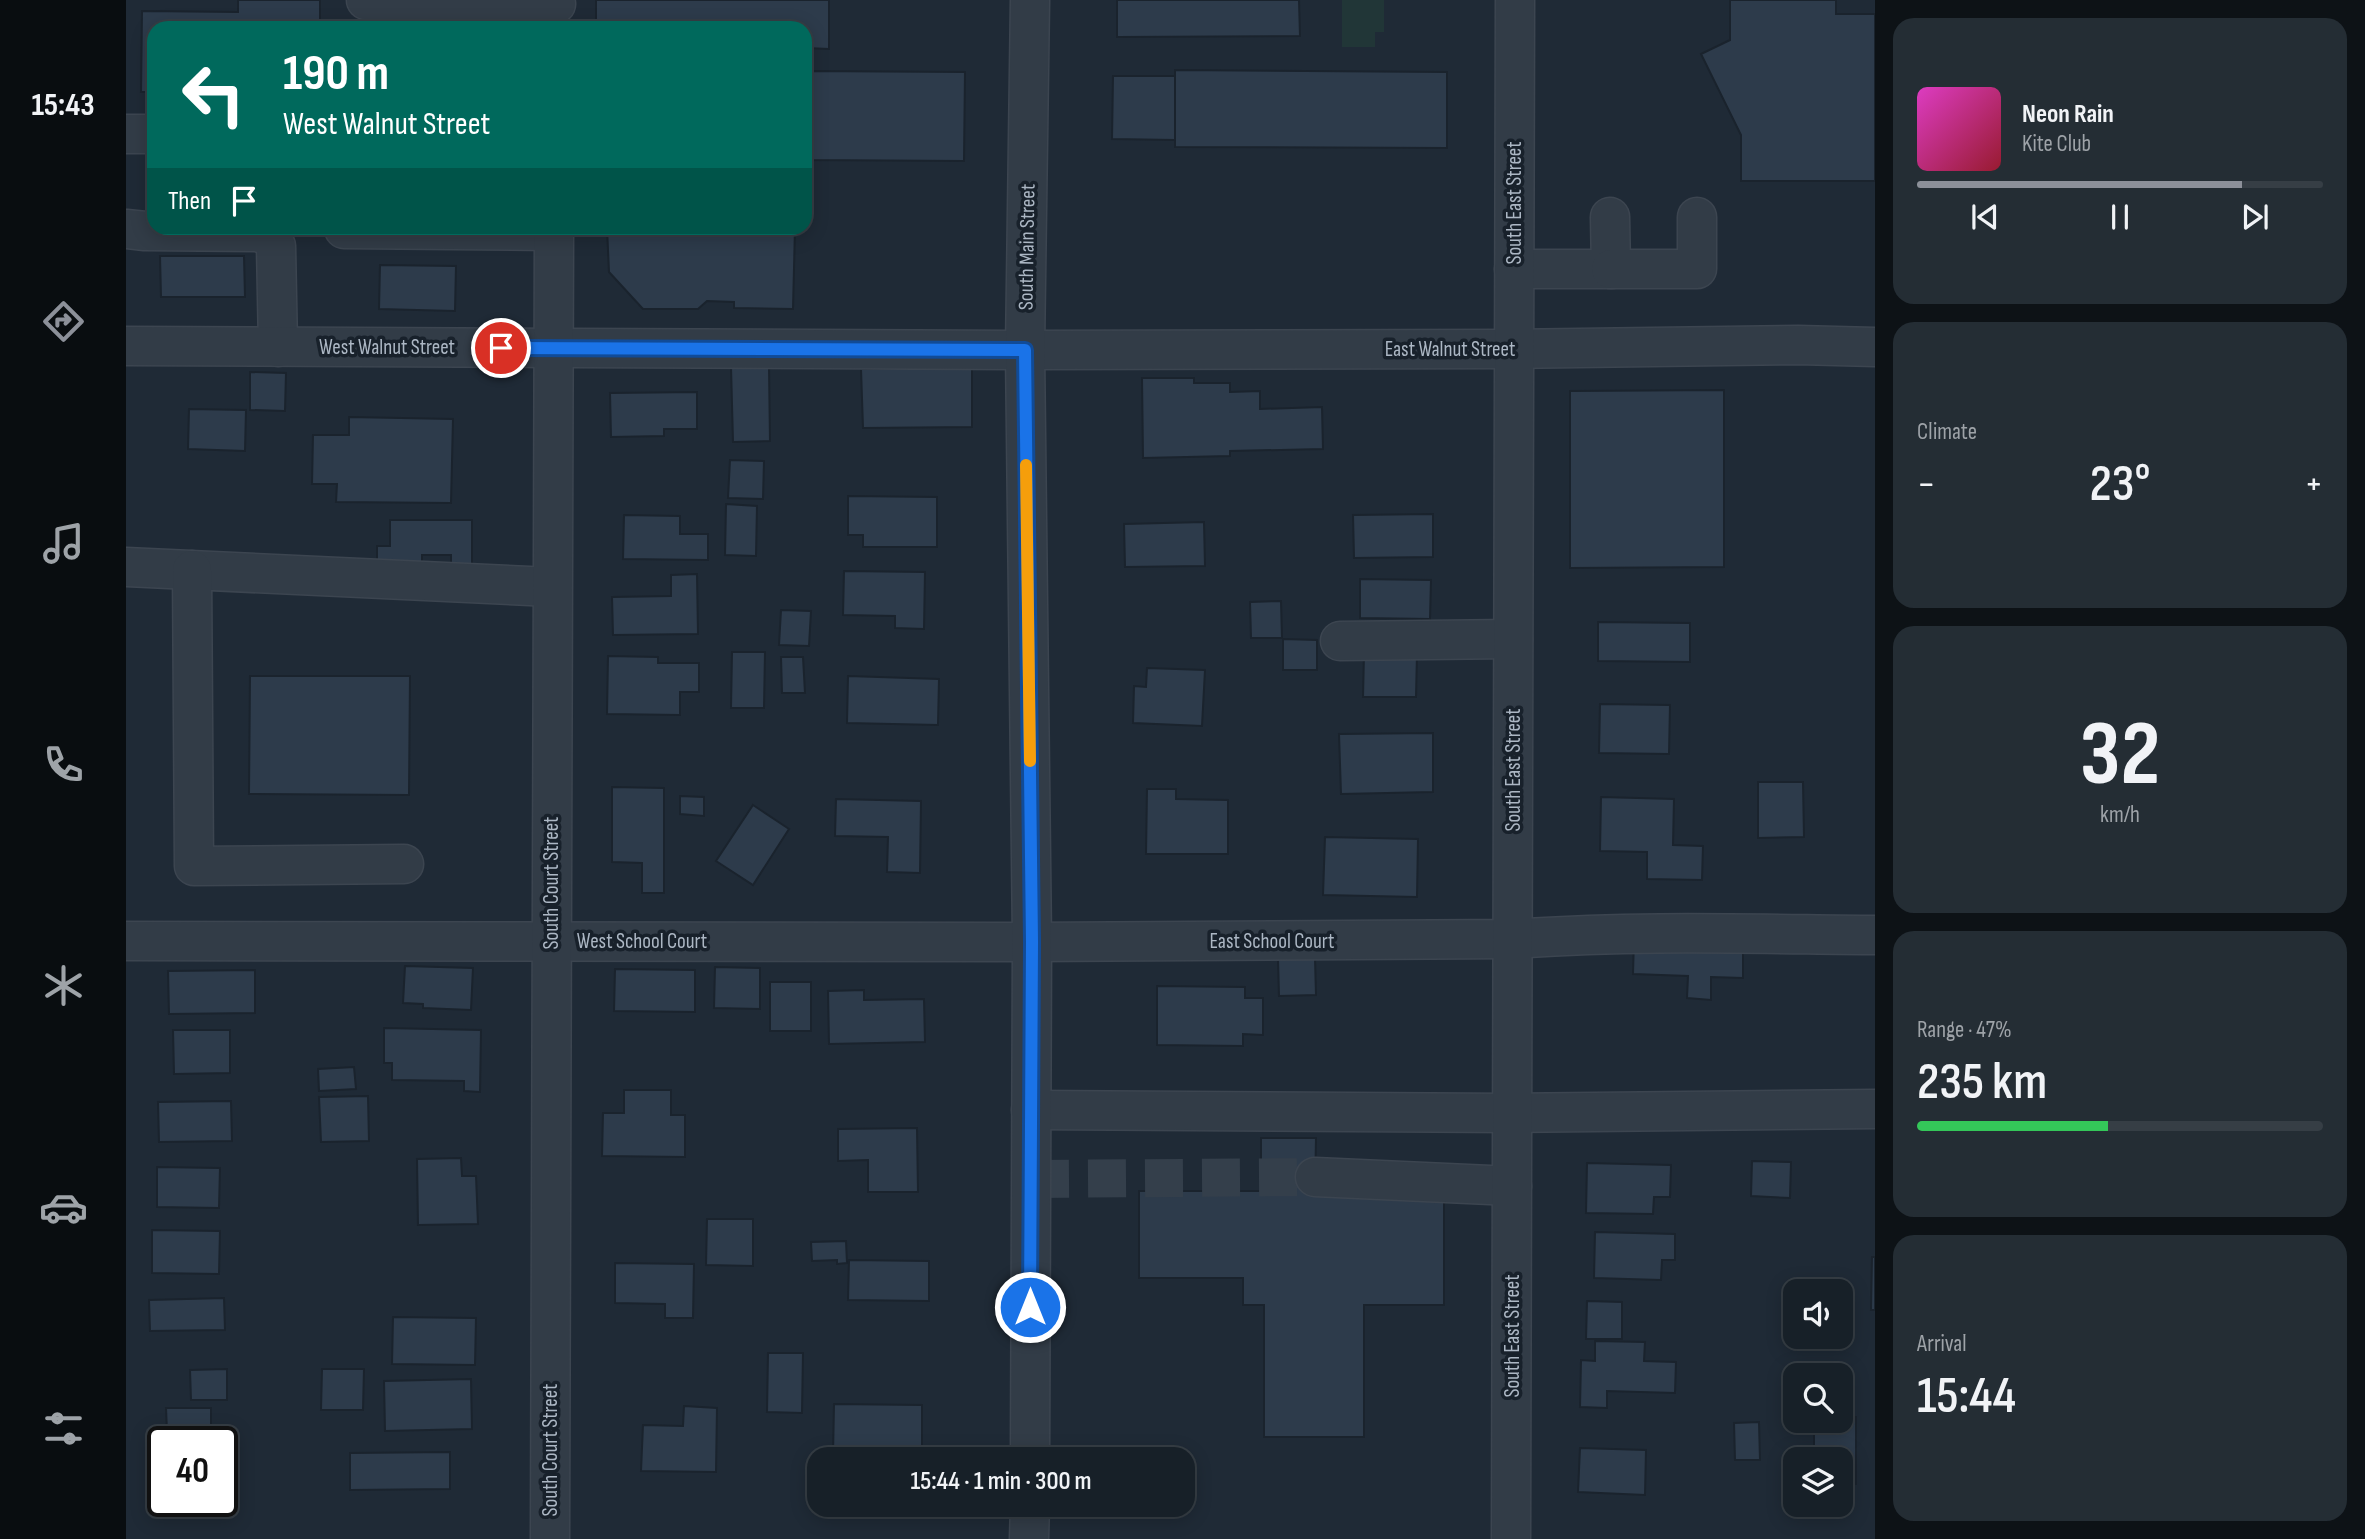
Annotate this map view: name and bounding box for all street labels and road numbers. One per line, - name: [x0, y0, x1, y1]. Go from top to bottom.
- street label: South East Street: [1502, 141, 1527, 265]
- street label: South Main Street: [1013, 184, 1041, 310]
- street label: West Walnut Street: [319, 335, 455, 360]
- street label: East Walnut Street: [1385, 337, 1515, 362]
- street label: South East Street: [1501, 708, 1526, 832]
- street label: South Court Street: [539, 816, 564, 950]
- street label: West School Court: [577, 929, 707, 954]
- street label: East School Court: [1210, 929, 1334, 954]
- street label: South East Street: [1500, 1274, 1525, 1398]
- street label: South Court Street: [538, 1383, 563, 1517]

